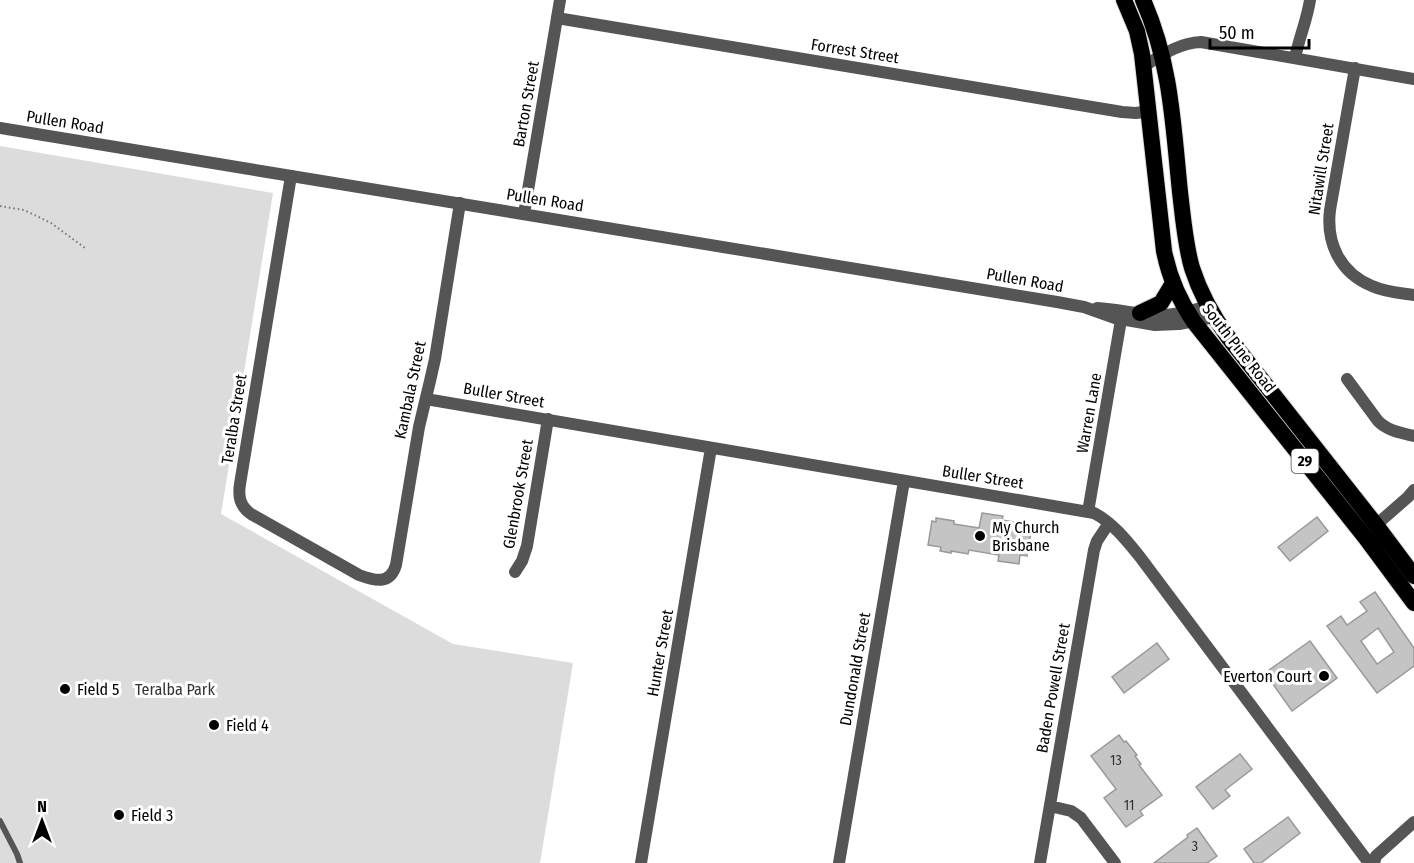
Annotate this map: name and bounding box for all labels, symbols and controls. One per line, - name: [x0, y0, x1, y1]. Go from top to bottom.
- scale bar: [1210, 12, 1309, 50]
- text: 50 m: [1219, 22, 1255, 44]
- street label: Forrest Street: [810, 35, 901, 67]
- street label: Barton Street: [509, 59, 543, 149]
- street label: Pullen Road: [25, 107, 105, 137]
- street label: Nitawill Street: [1304, 121, 1338, 216]
- street label: Pullen Road: [505, 185, 585, 215]
- street label: Pullen Road: [985, 264, 1065, 296]
- street label: South Pine Road: [1198, 300, 1280, 396]
- street label: Kambala Street: [390, 339, 430, 441]
- street label: Warren Lane: [1073, 371, 1105, 455]
- street label: Teralba Street: [218, 372, 251, 465]
- street label: Buller Street: [462, 379, 547, 412]
- street label: Glenbrook Street: [499, 437, 537, 550]
- road number: 29: [1292, 449, 1318, 473]
- street label: Buller Street: [941, 461, 1026, 493]
- place label: My Church Brisbane: [992, 518, 1059, 555]
- marker: My Church Brisbane: [973, 529, 987, 543]
- street label: Hunter Street: [643, 607, 677, 698]
- street label: Dundonald Street: [836, 610, 874, 727]
- street label: Baden Powell Street: [1032, 621, 1074, 754]
- place label: Everton Court: [1223, 667, 1313, 686]
- marker: Everton Court: [1317, 669, 1331, 683]
- place label: Field 5: [77, 680, 119, 699]
- park label: Teralba Park: [135, 680, 215, 699]
- marker: Field 5: [58, 682, 72, 696]
- place label: Field 4: [226, 716, 269, 735]
- marker: Field 4: [207, 718, 221, 732]
- house number: 13: [1110, 752, 1122, 769]
- north arrow: [12, 791, 72, 851]
- text: N: [37, 797, 47, 816]
- house number: 11: [1124, 797, 1134, 814]
- place label: Field 3: [131, 806, 173, 825]
- marker: Field 3: [112, 808, 126, 822]
- house number: 3: [1192, 838, 1198, 855]

